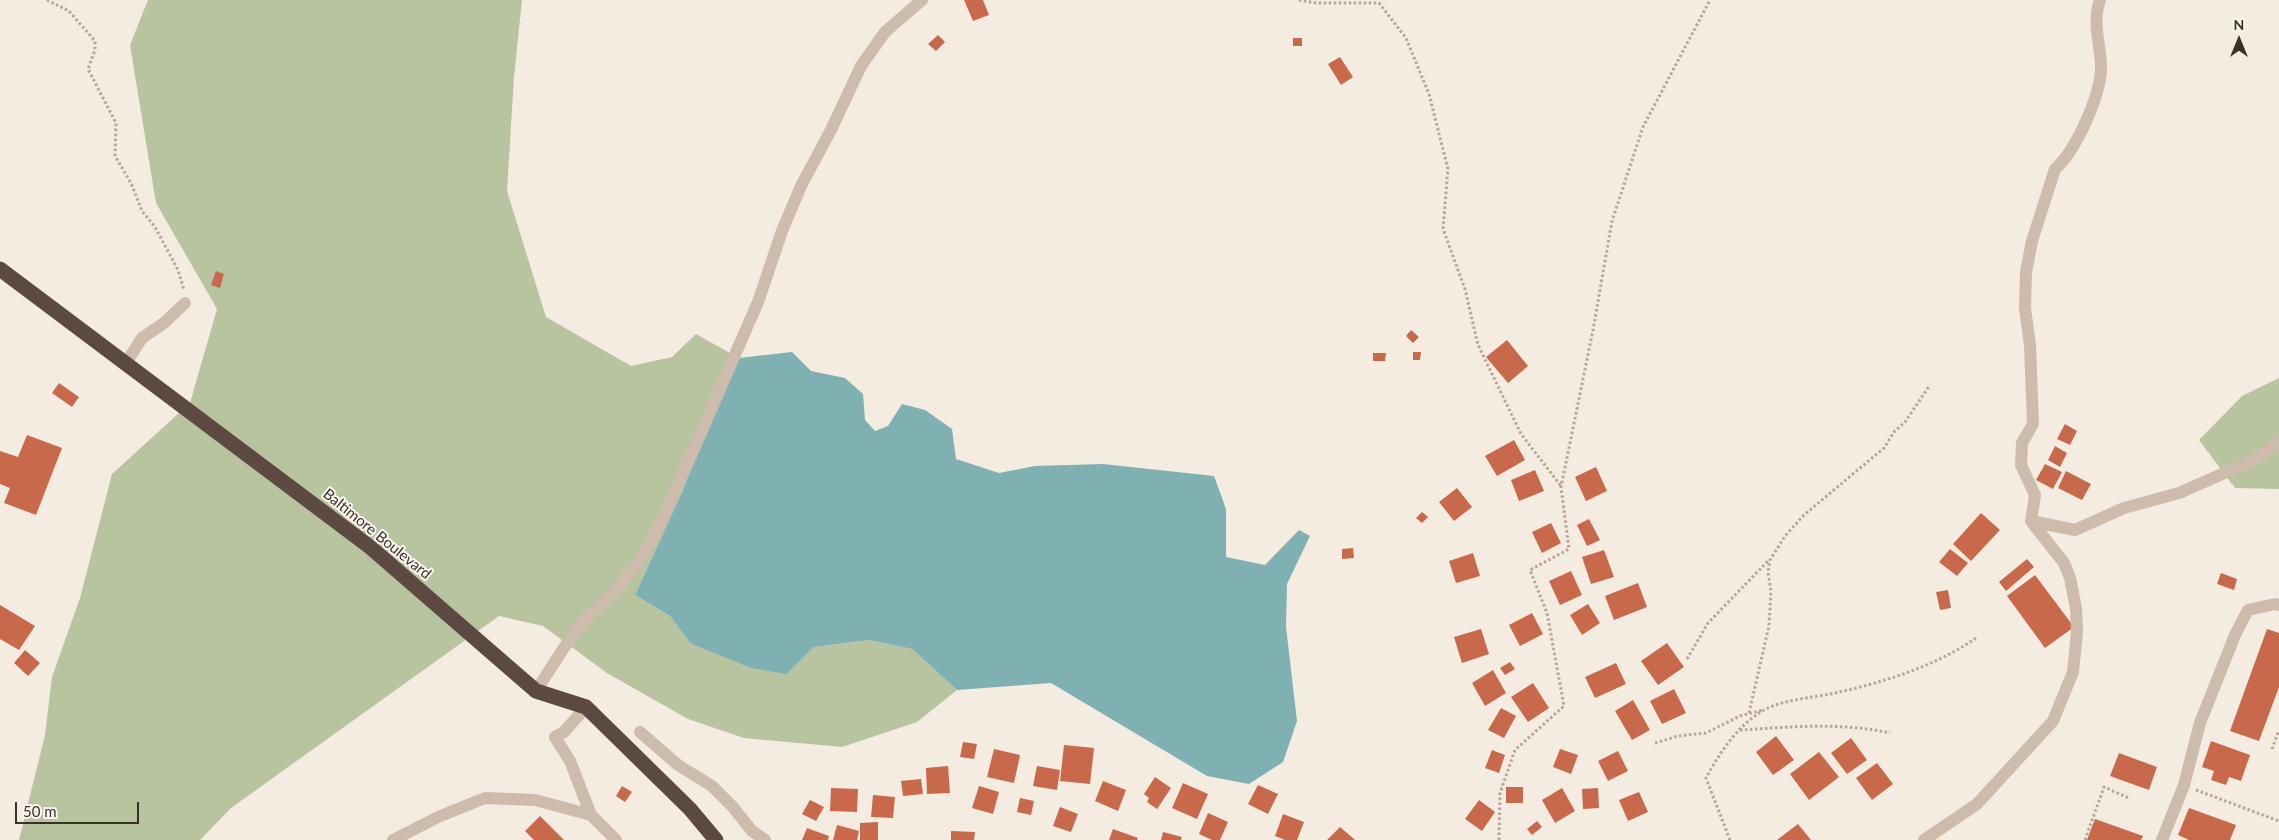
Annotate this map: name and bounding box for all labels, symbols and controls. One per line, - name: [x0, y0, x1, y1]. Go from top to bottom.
- north arrow: [2214, 15, 2264, 65]
- text: N: [2234, 16, 2244, 33]
- street label: Baltimore Boulevard: [319, 485, 435, 583]
- scale bar: [18, 792, 141, 824]
- text: 50 m: [23, 802, 57, 820]

